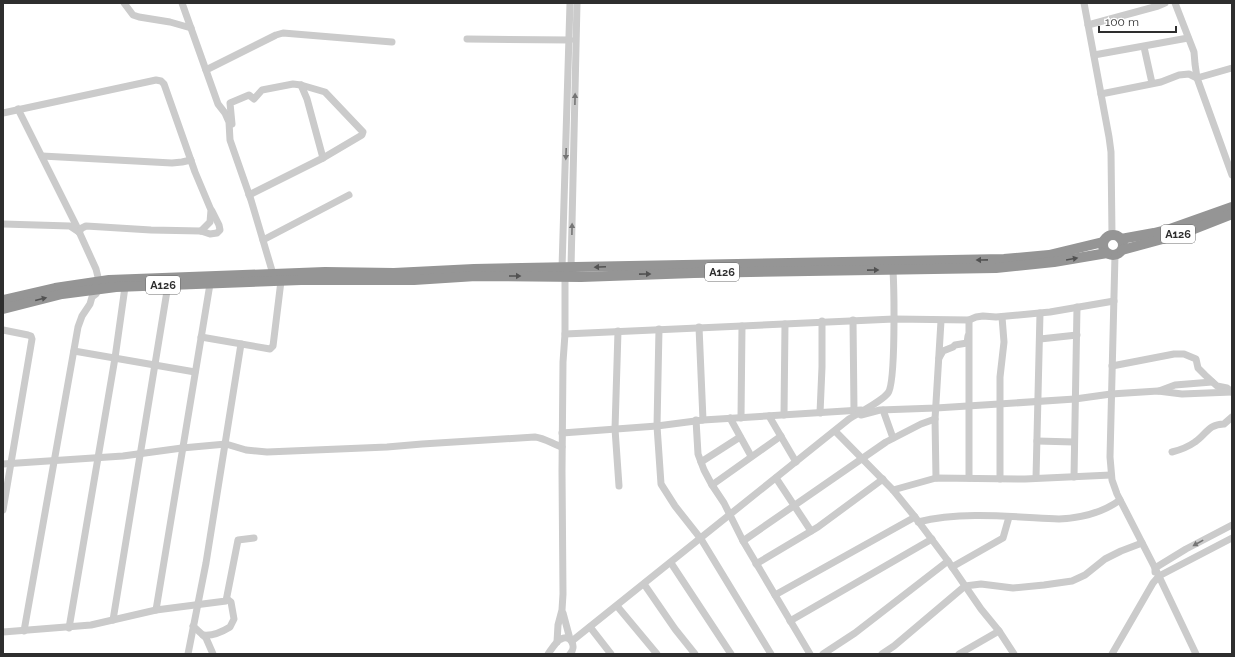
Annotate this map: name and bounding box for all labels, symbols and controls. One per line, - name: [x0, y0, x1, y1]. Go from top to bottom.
- scale bar: [1099, 8, 1176, 34]
- text: 100 m: [1105, 15, 1139, 29]
- one-way arrow: [572, 92, 578, 105]
- one-way arrow: [563, 148, 569, 161]
- one-way arrow: [569, 222, 575, 235]
- road number: A126: [1161, 225, 1195, 243]
- one-way arrow: [1066, 256, 1078, 262]
- one-way arrow: [975, 257, 988, 263]
- road number: A126: [705, 263, 739, 281]
- one-way arrow: [593, 264, 606, 270]
- one-way arrow: [867, 267, 880, 273]
- one-way arrow: [639, 271, 652, 277]
- one-way arrow: [509, 273, 522, 279]
- road number: A126: [146, 276, 180, 294]
- one-way arrow: [35, 296, 47, 302]
- one-way arrow: [1192, 540, 1203, 546]

